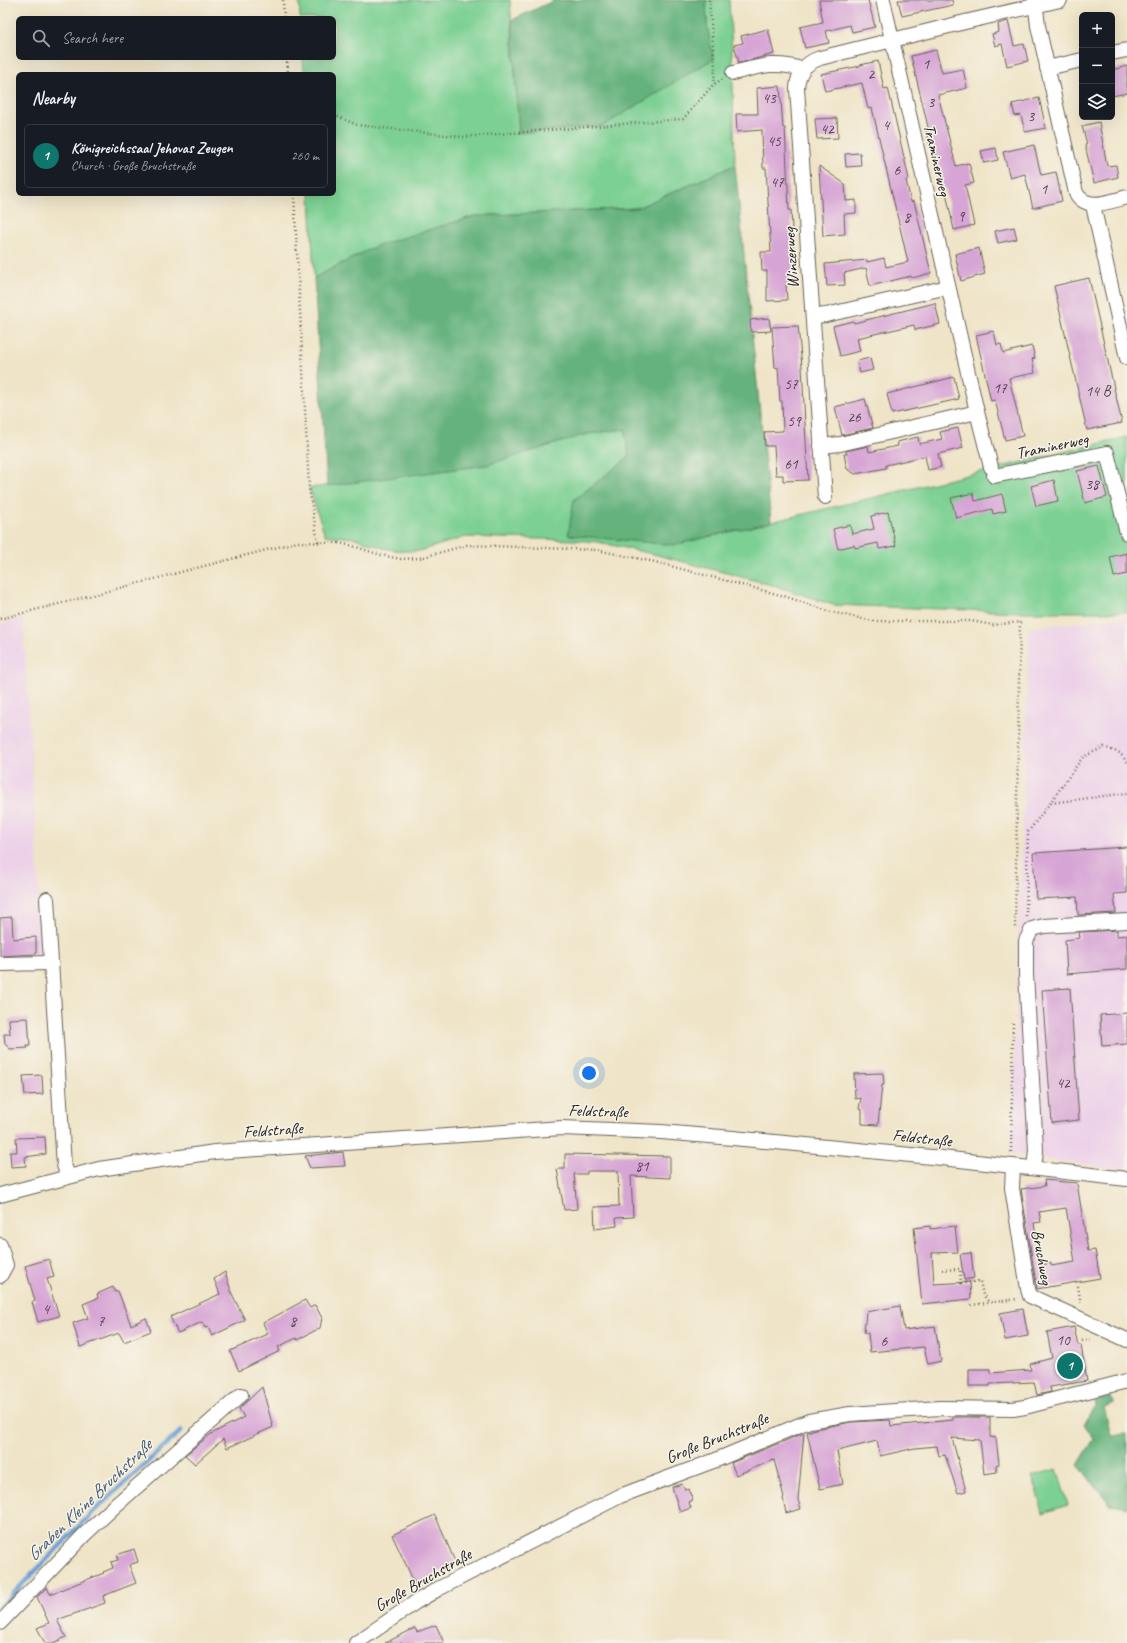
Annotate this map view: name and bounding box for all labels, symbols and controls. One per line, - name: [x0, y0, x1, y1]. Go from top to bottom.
- map controls: [1079, 12, 1115, 120]
- button: +: [1079, 12, 1115, 48]
- search box: [16, 16, 336, 60]
- icon: search: [30, 27, 52, 49]
- text: Search here: [62, 29, 123, 48]
- button: −: [1079, 48, 1115, 84]
- house number: 1: [923, 55, 931, 74]
- house number: 2: [868, 65, 876, 84]
- button: layers: [1079, 84, 1115, 120]
- text: Nearby: [32, 88, 75, 109]
- house number: 43: [762, 89, 777, 108]
- house number: 3: [928, 93, 936, 112]
- house number: 3: [1028, 107, 1036, 126]
- house number: 4: [883, 116, 891, 135]
- house number: 42: [820, 120, 835, 139]
- street label: Traminerweg: [919, 122, 956, 199]
- house number: 45: [767, 132, 782, 151]
- text: Königreichssaal Jehovas Zeugen: [71, 139, 233, 158]
- text: 1: [43, 148, 49, 164]
- text: 260 m: [291, 148, 319, 164]
- text: Church · Große Bruchstraße: [71, 158, 195, 174]
- house number: 6: [894, 161, 902, 180]
- house number: 47: [770, 173, 785, 192]
- house number: 1: [1041, 180, 1049, 199]
- house number: 9: [958, 207, 966, 226]
- house number: 8: [904, 208, 912, 227]
- street label: Winzerweg: [778, 225, 804, 289]
- house number: 57: [784, 375, 799, 394]
- house number: 17: [993, 379, 1008, 398]
- house number: 14 B: [1086, 382, 1112, 401]
- house number: 26: [847, 408, 862, 427]
- house number: 59: [787, 412, 802, 431]
- street label: Traminerweg: [1014, 428, 1091, 464]
- house number: 61: [784, 455, 799, 474]
- house number: 38: [1085, 475, 1100, 494]
- your location: [579, 1063, 599, 1083]
- house number: 42: [1056, 1074, 1071, 1093]
- street label: Feldstraße: [568, 1099, 629, 1123]
- street label: Feldstraße: [243, 1117, 305, 1143]
- street label: Feldstraße: [891, 1124, 954, 1152]
- house number: 81: [635, 1157, 650, 1176]
- street label: Bruchweg: [1027, 1228, 1057, 1288]
- house number: 4: [43, 1300, 51, 1319]
- house number: 7: [98, 1312, 106, 1331]
- house number: 8: [290, 1312, 298, 1331]
- house number: 10: [1056, 1331, 1071, 1350]
- house number: 6: [881, 1332, 889, 1351]
- pin: 1: [1057, 1351, 1083, 1381]
- street label: Große Bruchstraße: [663, 1407, 773, 1468]
- water label: Graben Kleine Bruchstraße: [22, 1432, 158, 1565]
- street label: Große Bruchstraße: [371, 1543, 477, 1616]

